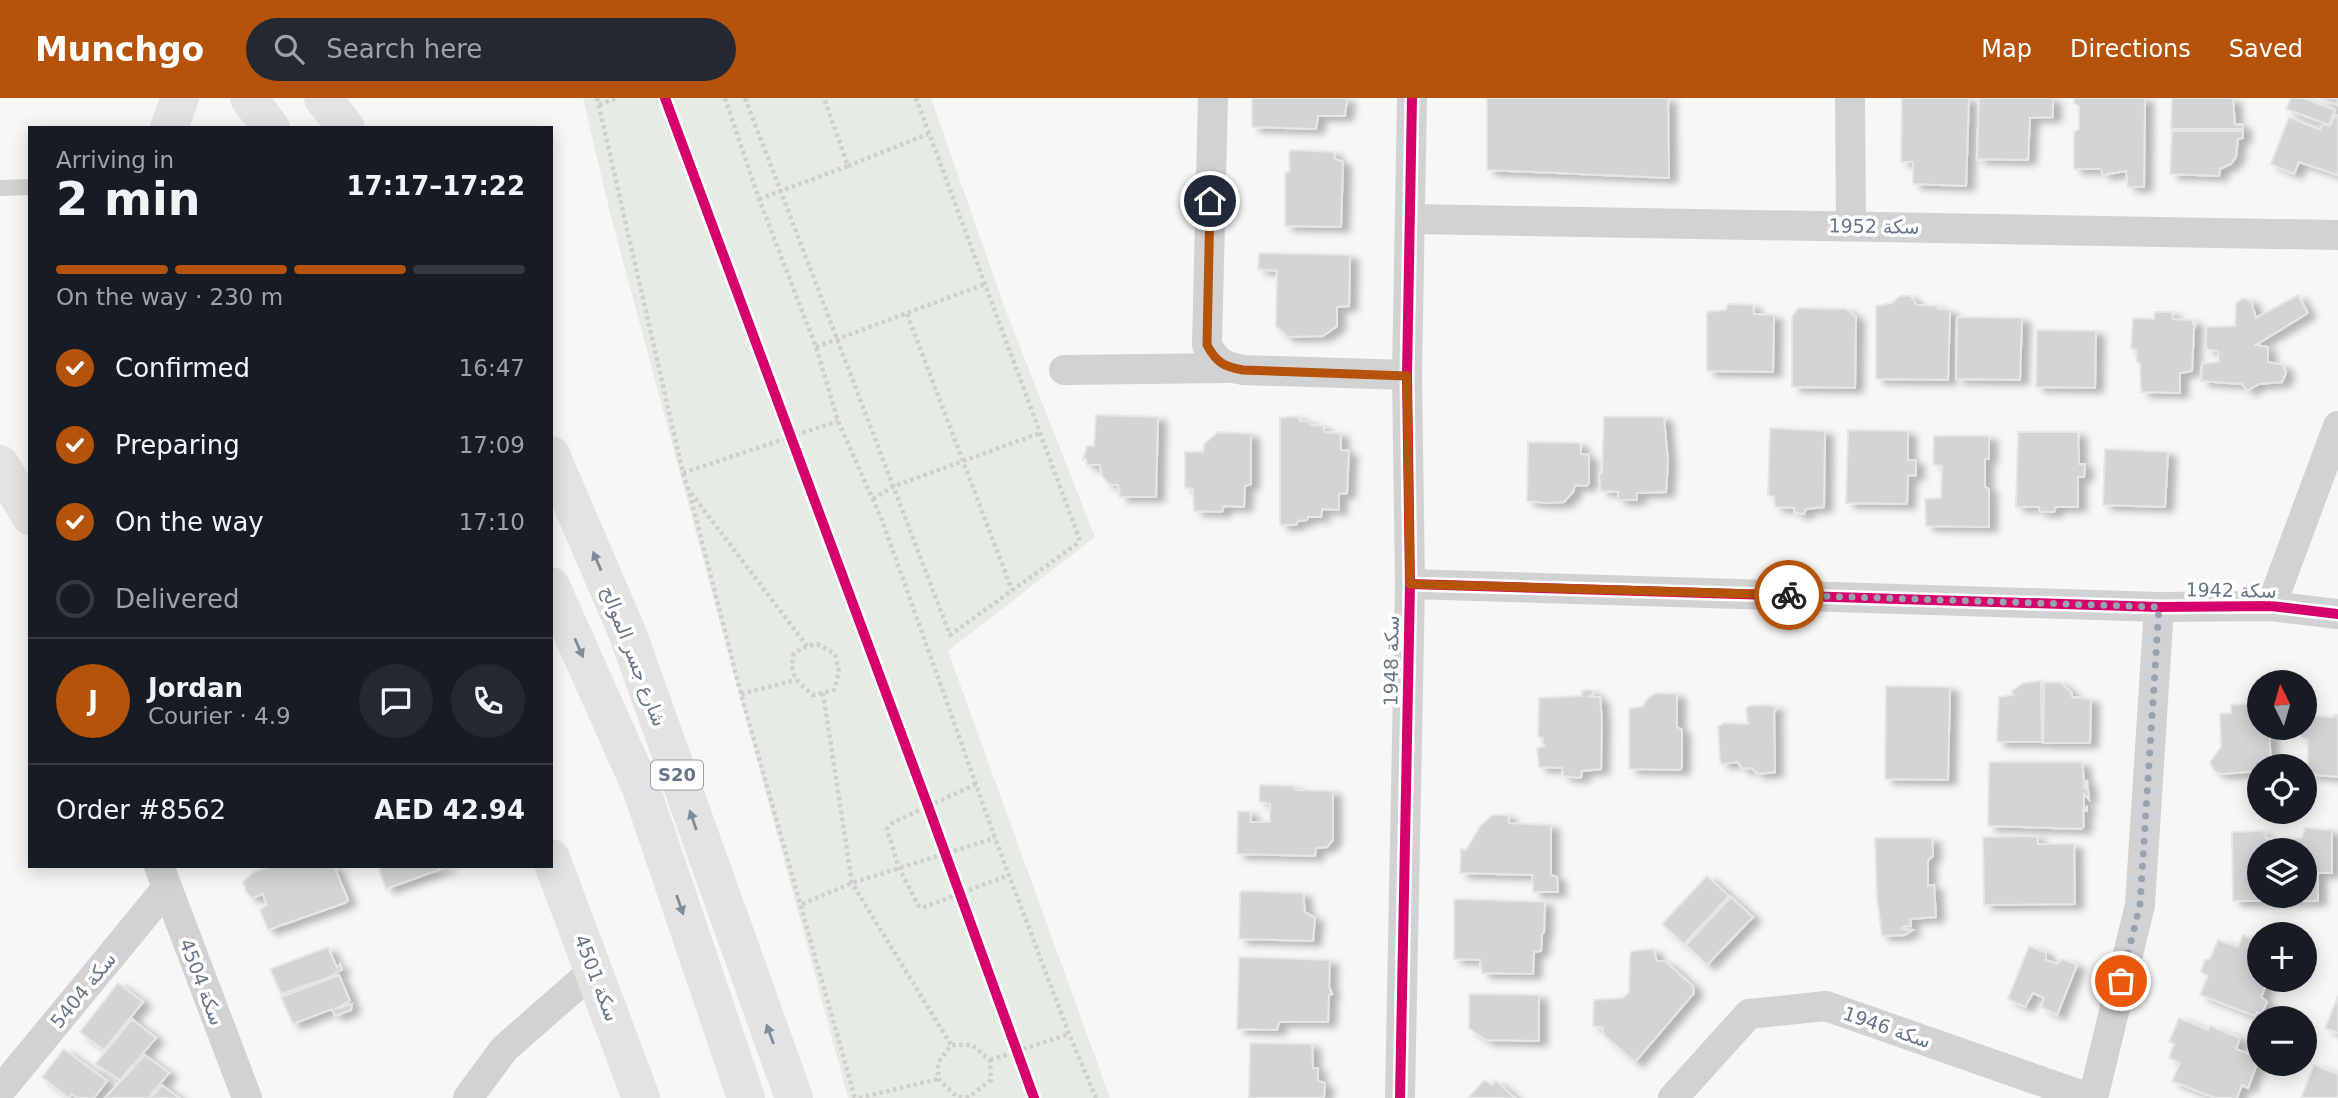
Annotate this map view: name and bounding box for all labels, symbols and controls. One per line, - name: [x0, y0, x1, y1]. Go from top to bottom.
- search box: [246, 18, 736, 81]
- text: Munchgo: [35, 30, 204, 69]
- icon: search: [270, 30, 308, 68]
- text: Search here: [326, 34, 482, 64]
- text: Map: [1981, 35, 2032, 63]
- text: Directions: [2070, 35, 2191, 63]
- text: Saved: [2229, 35, 2303, 63]
- text: Arriving in: [56, 147, 174, 173]
- text: 17:17–17:22: [346, 171, 525, 201]
- pin: [1180, 171, 1240, 231]
- text: 2 min: [56, 172, 200, 226]
- icon: home: [1191, 182, 1229, 220]
- street label: سكة 1952: [1828, 214, 1920, 238]
- text: On the way · 230 m: [56, 284, 283, 310]
- icon: check: [56, 349, 94, 387]
- text: Confirmed: [115, 353, 250, 383]
- text: 16:47: [459, 355, 525, 381]
- icon: check: [56, 426, 94, 464]
- text: Preparing: [115, 430, 240, 460]
- text: 17:09: [459, 432, 525, 458]
- icon: check: [56, 503, 94, 541]
- text: On the way: [115, 507, 264, 537]
- text: 17:10: [459, 509, 525, 535]
- one-way arrow: [591, 550, 602, 571]
- courier: [1754, 560, 1824, 630]
- icon: bike: [1770, 576, 1808, 614]
- street label: سكة 1942: [2185, 578, 2277, 602]
- street label: شارع جسر الموالح: [596, 583, 671, 730]
- text: Delivered: [115, 584, 239, 614]
- street label: سكة 1948: [1379, 615, 1403, 707]
- one-way arrow: [573, 638, 585, 658]
- button: chat: [359, 664, 433, 738]
- button: phone: [451, 664, 525, 738]
- north arrow: [2247, 670, 2317, 740]
- map controls: [2247, 670, 2317, 1076]
- text: Jordan: [148, 673, 243, 703]
- text: J: [88, 686, 98, 716]
- text: Courier · 4.9: [148, 703, 291, 729]
- button: locate: [2247, 754, 2317, 824]
- road number: S20: [651, 760, 703, 790]
- text: Order #8562: [56, 795, 226, 825]
- text: AED 42.94: [374, 795, 525, 825]
- one-way arrow: [687, 809, 698, 830]
- button: layers: [2247, 838, 2317, 908]
- one-way arrow: [675, 895, 686, 916]
- button: +: [2247, 922, 2317, 992]
- street label: سكة 4501: [570, 932, 624, 1024]
- street label: سكة 4504: [175, 936, 229, 1028]
- street label: سكة 5404: [46, 948, 120, 1032]
- pin: [2091, 951, 2151, 1011]
- icon: bag: [2102, 962, 2140, 1000]
- street label: سكة 1946: [1840, 1002, 1934, 1052]
- button: −: [2247, 1006, 2317, 1076]
- one-way arrow: [764, 1023, 775, 1044]

